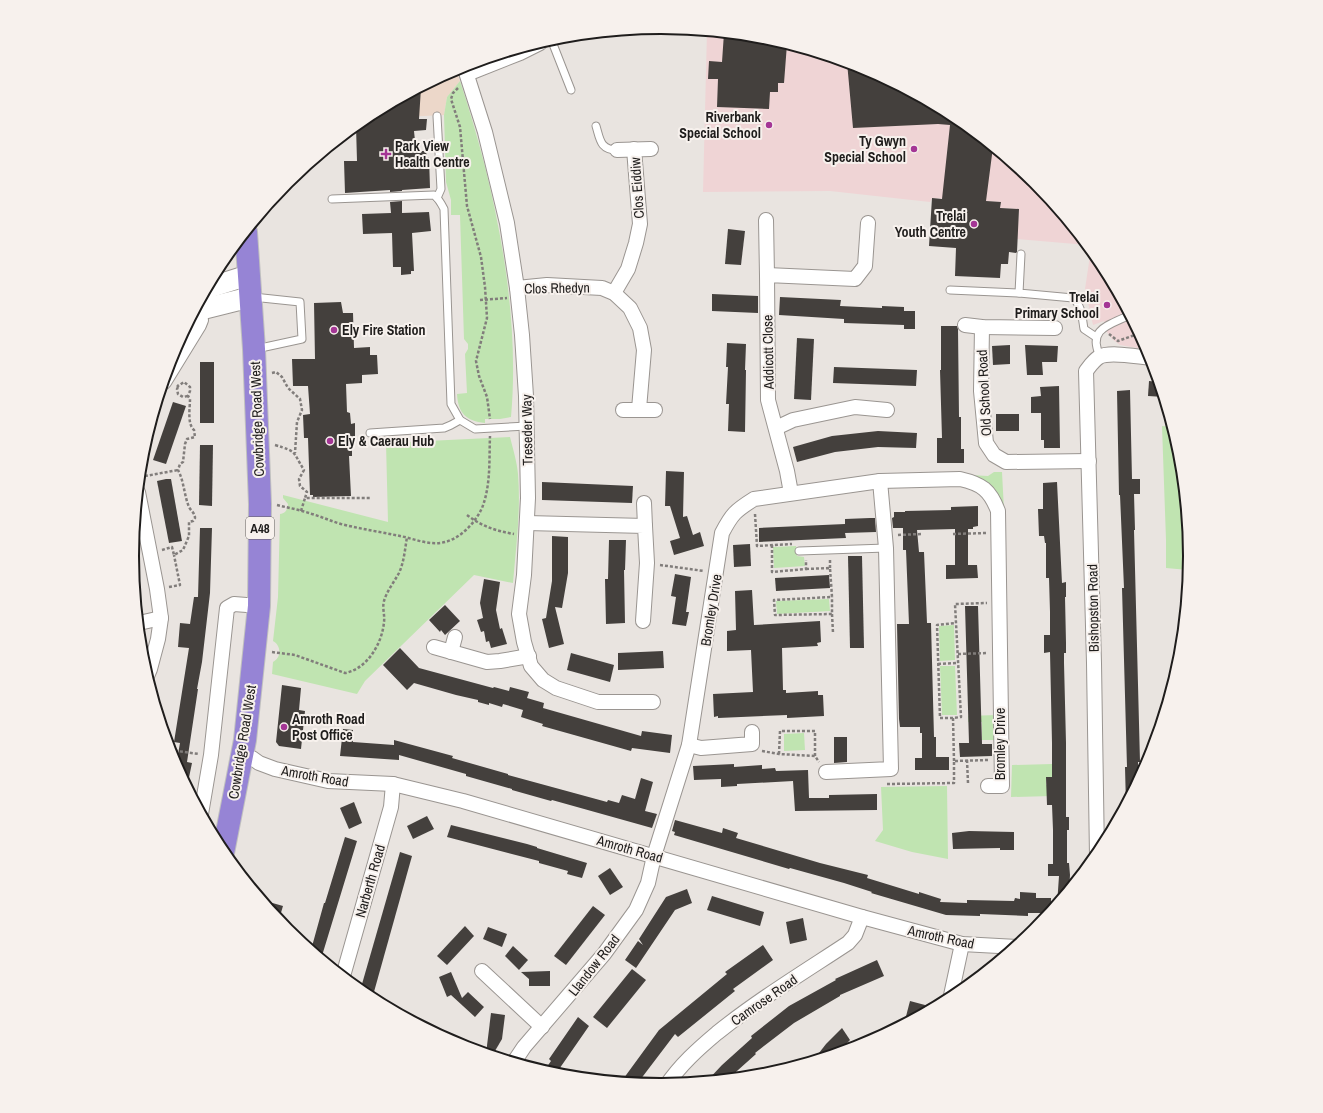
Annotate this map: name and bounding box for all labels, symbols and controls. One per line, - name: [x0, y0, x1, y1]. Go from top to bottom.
- place label: Riverbank Special School: [679, 108, 762, 142]
- marker: Riverbank Special School: [764, 120, 774, 130]
- place label: Ty Gwyn Special School: [824, 132, 906, 166]
- place label: Park View Health Centre: [395, 137, 470, 171]
- marker: Ty Gwyn Special School: [909, 144, 919, 154]
- marker: Park View Health Centre: [380, 148, 392, 160]
- street label: Clos Eiddiw: [626, 156, 648, 219]
- place label: Trelai Youth Centre: [895, 207, 966, 241]
- marker: Trelai Youth Centre: [969, 219, 979, 229]
- street label: Clos Rhedyn: [524, 278, 590, 298]
- place label: Trelai Primary School: [1015, 288, 1099, 322]
- marker: Trelai Primary School: [1102, 300, 1112, 310]
- street label: Addicott Close: [758, 315, 778, 390]
- place label: Ely Fire Station: [342, 321, 426, 339]
- marker: Ely Fire Station: [329, 325, 339, 335]
- street label: Old School Road: [973, 349, 995, 437]
- street label: Cowbridge Road West: [246, 361, 268, 477]
- street label: Treseder Way: [517, 394, 537, 466]
- place label: Ely & Caerau Hub: [338, 432, 434, 450]
- marker: Ely & Caerau Hub: [325, 436, 335, 446]
- road number: A48: [246, 517, 274, 539]
- street label: Bishopston Road: [1083, 564, 1103, 652]
- street label: Bromley Drive: [696, 573, 726, 647]
- street label: Cowbridge Road West: [224, 684, 260, 800]
- street label: Bromley Drive: [991, 708, 1009, 780]
- place label: Amroth Road Post Office: [292, 710, 365, 744]
- marker: Amroth Road Post Office: [279, 722, 289, 732]
- street label: Amroth Road: [279, 761, 350, 791]
- street label: Amroth Road: [594, 831, 665, 867]
- street label: Narberth Road: [351, 842, 389, 920]
- street label: Amroth Road: [905, 921, 976, 953]
- street label: Llandow Road: [564, 931, 624, 999]
- street label: Camrose Road: [727, 970, 801, 1030]

